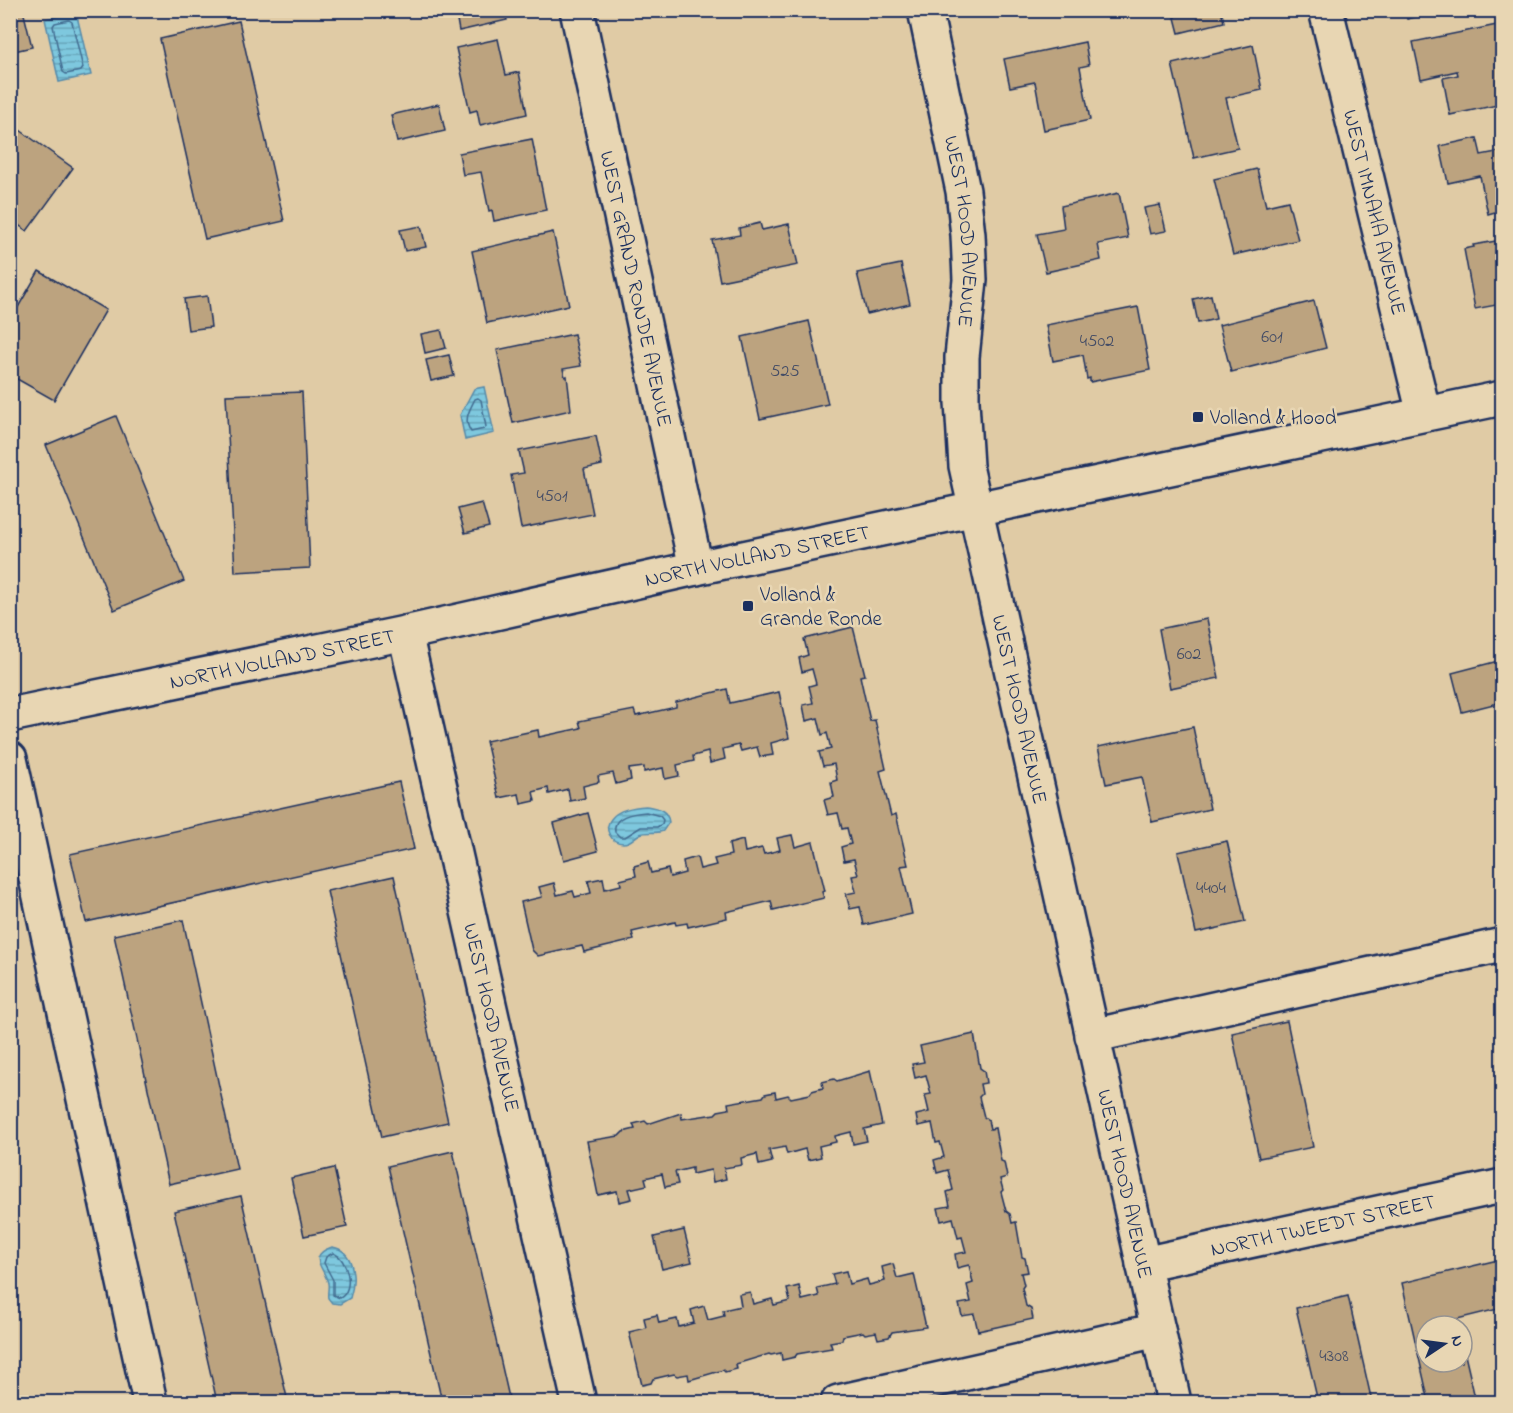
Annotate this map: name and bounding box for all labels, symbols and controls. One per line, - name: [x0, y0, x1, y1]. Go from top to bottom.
- street label: WEST IMNAHA AVENUE: [1334, 107, 1413, 319]
- street label: WEST HOOD AVENUE: [935, 133, 984, 328]
- street label: WEST GRAND RONDE AVENUE: [590, 148, 679, 430]
- house number: 601: [1261, 325, 1283, 351]
- house number: 4502: [1080, 329, 1114, 355]
- house number: 525: [770, 359, 800, 385]
- place label: Volland & Hood: [1209, 404, 1337, 434]
- marker: Volland & Hood: [1191, 410, 1205, 424]
- house number: 4501: [536, 484, 568, 510]
- street label: NORTH VOLLAND STREET: [642, 519, 873, 596]
- place label: Volland & Grande Ronde: [759, 581, 883, 635]
- marker: Volland & Grande Ronde: [741, 599, 755, 613]
- street label: WEST HOOD AVENUE: [983, 612, 1054, 807]
- street label: NORTH VOLLAND STREET: [167, 622, 398, 698]
- house number: 602: [1177, 642, 1201, 668]
- house number: 4404: [1196, 876, 1227, 902]
- street label: WEST HOOD AVENUE: [454, 920, 526, 1115]
- street label: WEST HOOD AVENUE: [1088, 1087, 1159, 1282]
- street label: NORTH TWEEDT STREET: [1208, 1188, 1438, 1266]
- north arrow: [1414, 1314, 1474, 1374]
- text: N: [1444, 1333, 1470, 1349]
- house number: 4308: [1319, 1344, 1349, 1370]

